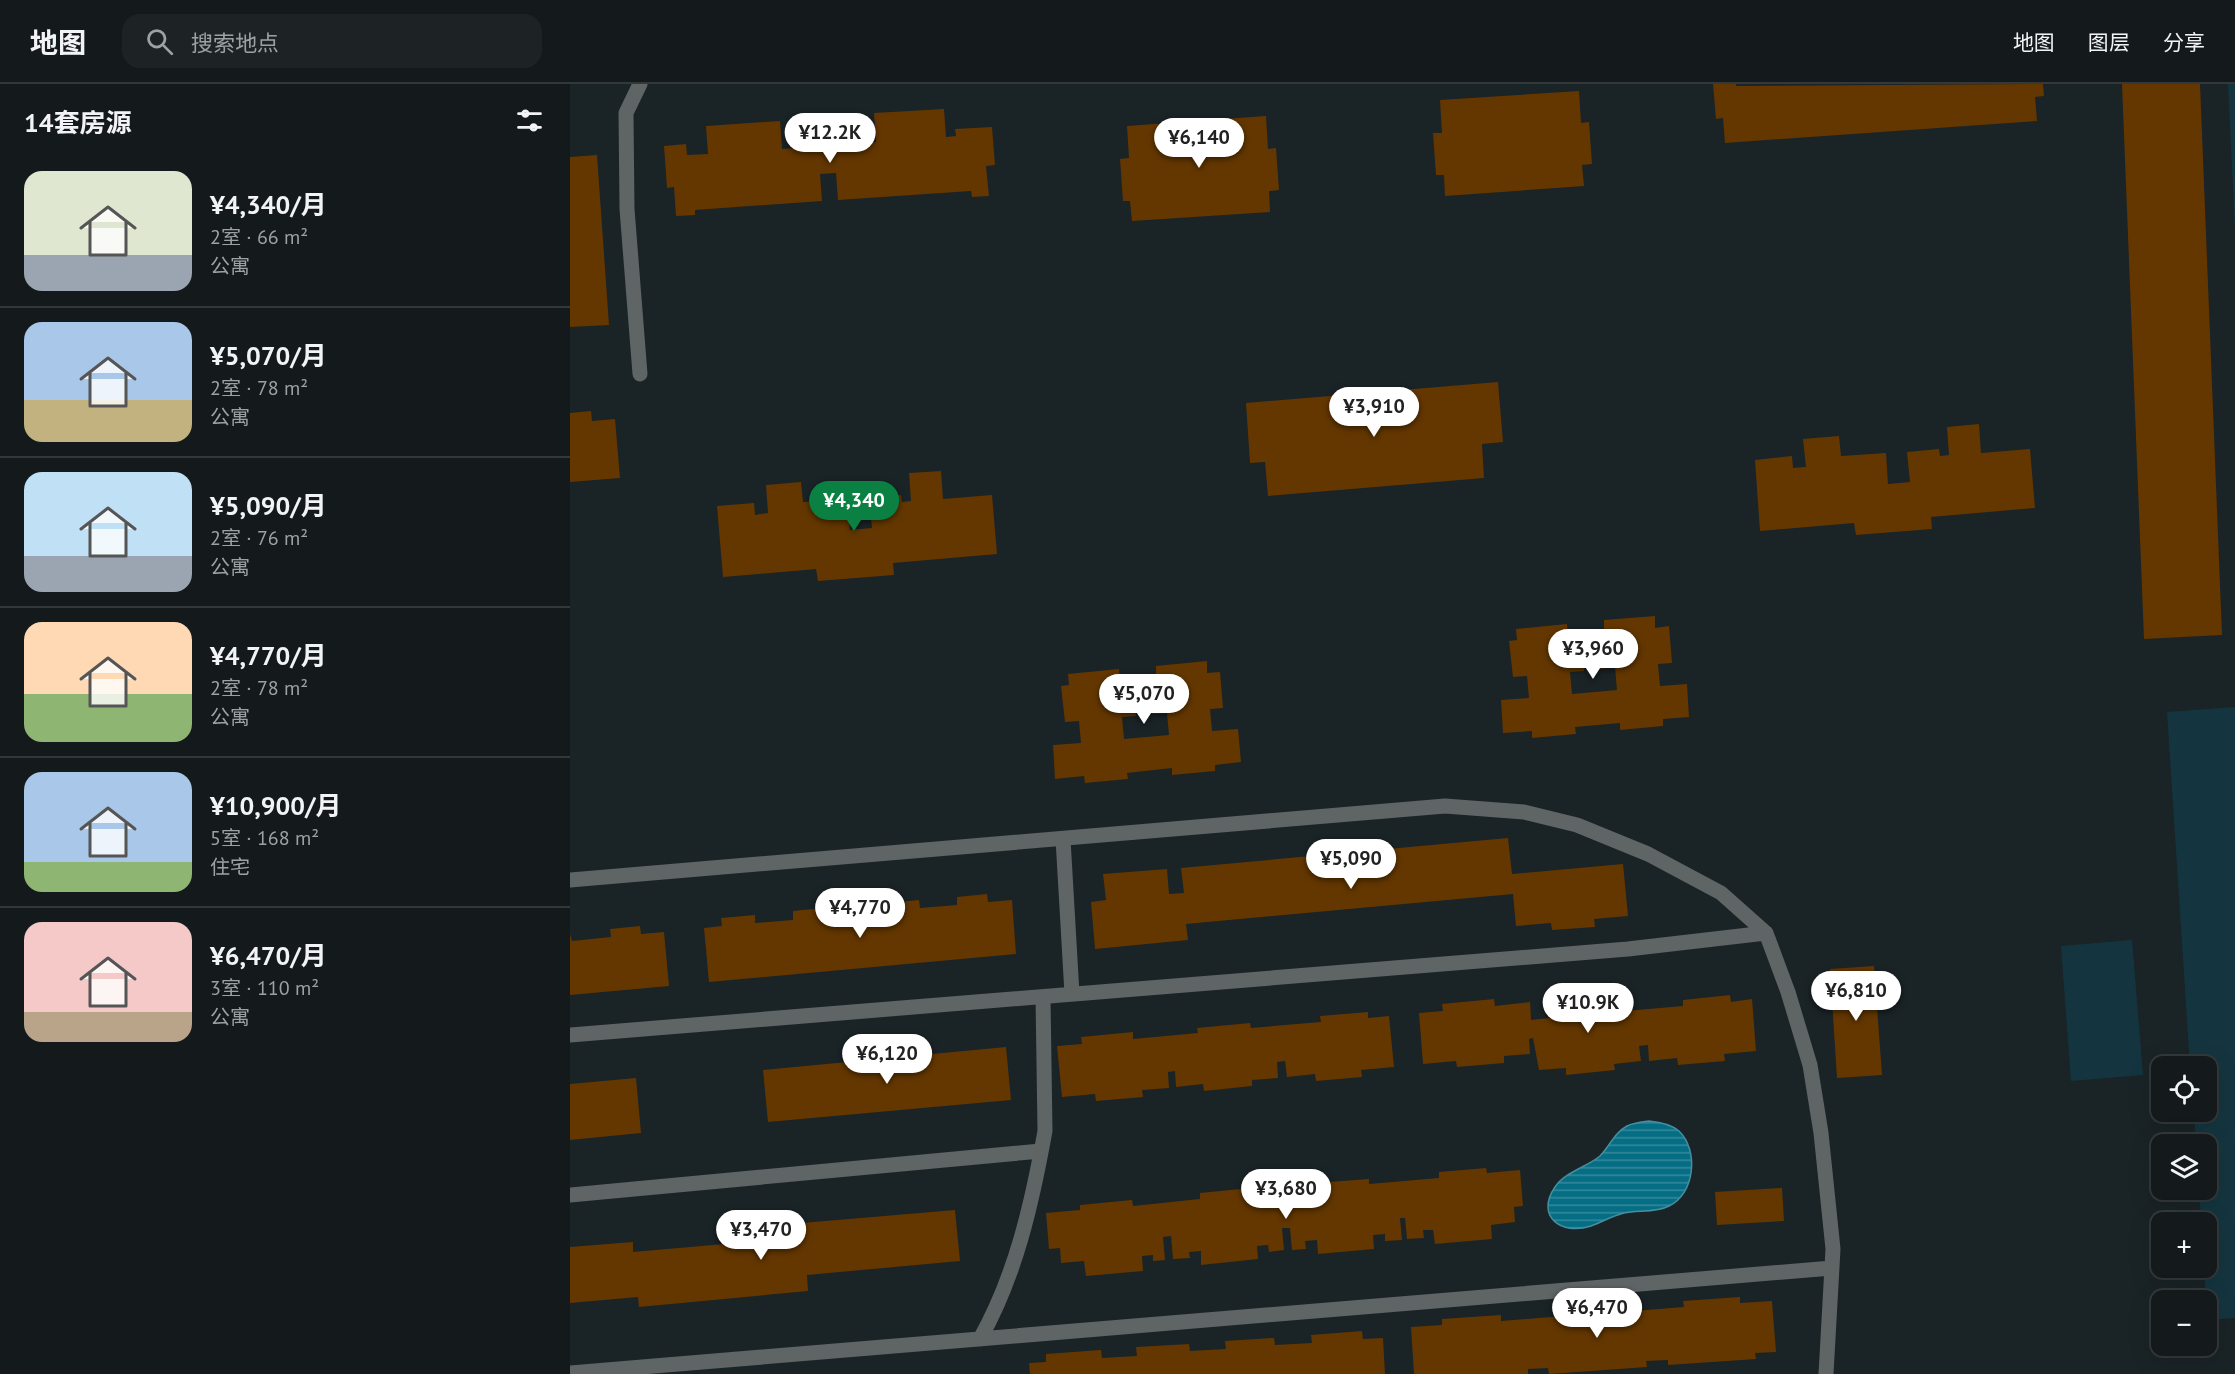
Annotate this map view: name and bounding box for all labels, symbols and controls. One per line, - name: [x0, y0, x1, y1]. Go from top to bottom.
- search box: [122, 14, 542, 68]
- text: 地图: [30, 24, 86, 61]
- icon: search: [143, 25, 176, 58]
- text: 搜索地点: [191, 29, 279, 57]
- text: 地图: [2013, 29, 2055, 56]
- text: 图层: [2088, 29, 2130, 56]
- text: 分享: [2163, 29, 2205, 56]
- icon: filters: [513, 104, 546, 137]
- text: 14套房源: [24, 106, 131, 139]
- pin: ¥12.2K: [781, 113, 879, 164]
- pin: ¥6,140: [1150, 118, 1248, 169]
- text: ¥12.2K: [799, 119, 861, 145]
- text: ¥6,140: [1168, 124, 1230, 150]
- text: ¥4,340/月: [210, 188, 327, 221]
- icon: home: [72, 195, 144, 267]
- text: 2室 · 66 m²: [210, 224, 308, 250]
- text: 公寓: [210, 253, 250, 279]
- text: ¥5,070/月: [210, 339, 327, 372]
- icon: home: [72, 346, 144, 418]
- text: 2室 · 78 m²: [210, 375, 308, 401]
- pin: ¥3,910: [1325, 387, 1423, 438]
- text: ¥3,910: [1343, 393, 1405, 419]
- text: 公寓: [210, 404, 250, 430]
- pin: ¥4,340: [805, 481, 903, 532]
- text: ¥4,340: [823, 487, 885, 513]
- text: ¥5,090/月: [210, 489, 327, 522]
- icon: home: [72, 496, 144, 568]
- text: 2室 · 76 m²: [210, 525, 308, 551]
- text: 公寓: [210, 554, 250, 580]
- pin: ¥3,960: [1544, 629, 1642, 680]
- text: ¥3,960: [1562, 635, 1624, 661]
- text: ¥4,770/月: [210, 639, 327, 672]
- icon: home: [72, 646, 144, 718]
- pin: ¥5,070: [1095, 674, 1193, 725]
- text: 2室 · 78 m²: [210, 675, 308, 701]
- text: ¥5,070: [1113, 680, 1175, 706]
- text: 公寓: [210, 704, 250, 730]
- text: ¥10,900/月: [210, 789, 342, 822]
- icon: home: [72, 796, 144, 868]
- text: 5室 · 168 m²: [210, 825, 319, 851]
- pin: ¥5,090: [1302, 839, 1400, 890]
- text: ¥5,090: [1320, 845, 1382, 871]
- text: 住宅: [210, 854, 250, 880]
- pin: ¥4,770: [811, 888, 909, 939]
- text: ¥4,770: [829, 894, 891, 920]
- text: ¥6,470/月: [210, 939, 327, 972]
- icon: home: [72, 946, 144, 1018]
- pin: ¥6,810: [1807, 971, 1905, 1022]
- text: 3室 · 110 m²: [210, 975, 319, 1001]
- text: ¥6,810: [1825, 977, 1887, 1003]
- pin: ¥10.9K: [1539, 983, 1637, 1034]
- text: ¥10.9K: [1557, 989, 1619, 1015]
- text: 公寓: [210, 1004, 250, 1030]
- pin: ¥6,120: [838, 1034, 936, 1085]
- text: ¥6,120: [856, 1040, 918, 1066]
- map controls: [2151, 1056, 2217, 1356]
- button: locate: [2151, 1056, 2217, 1122]
- button: layers: [2151, 1134, 2217, 1200]
- pin: ¥3,680: [1237, 1169, 1335, 1220]
- text: ¥3,680: [1255, 1175, 1317, 1201]
- pin: ¥3,470: [712, 1210, 810, 1261]
- button: +: [2151, 1212, 2217, 1278]
- text: ¥3,470: [730, 1216, 792, 1242]
- pin: ¥6,470: [1548, 1288, 1646, 1339]
- button: −: [2151, 1290, 2217, 1356]
- text: ¥6,470: [1566, 1294, 1628, 1320]

